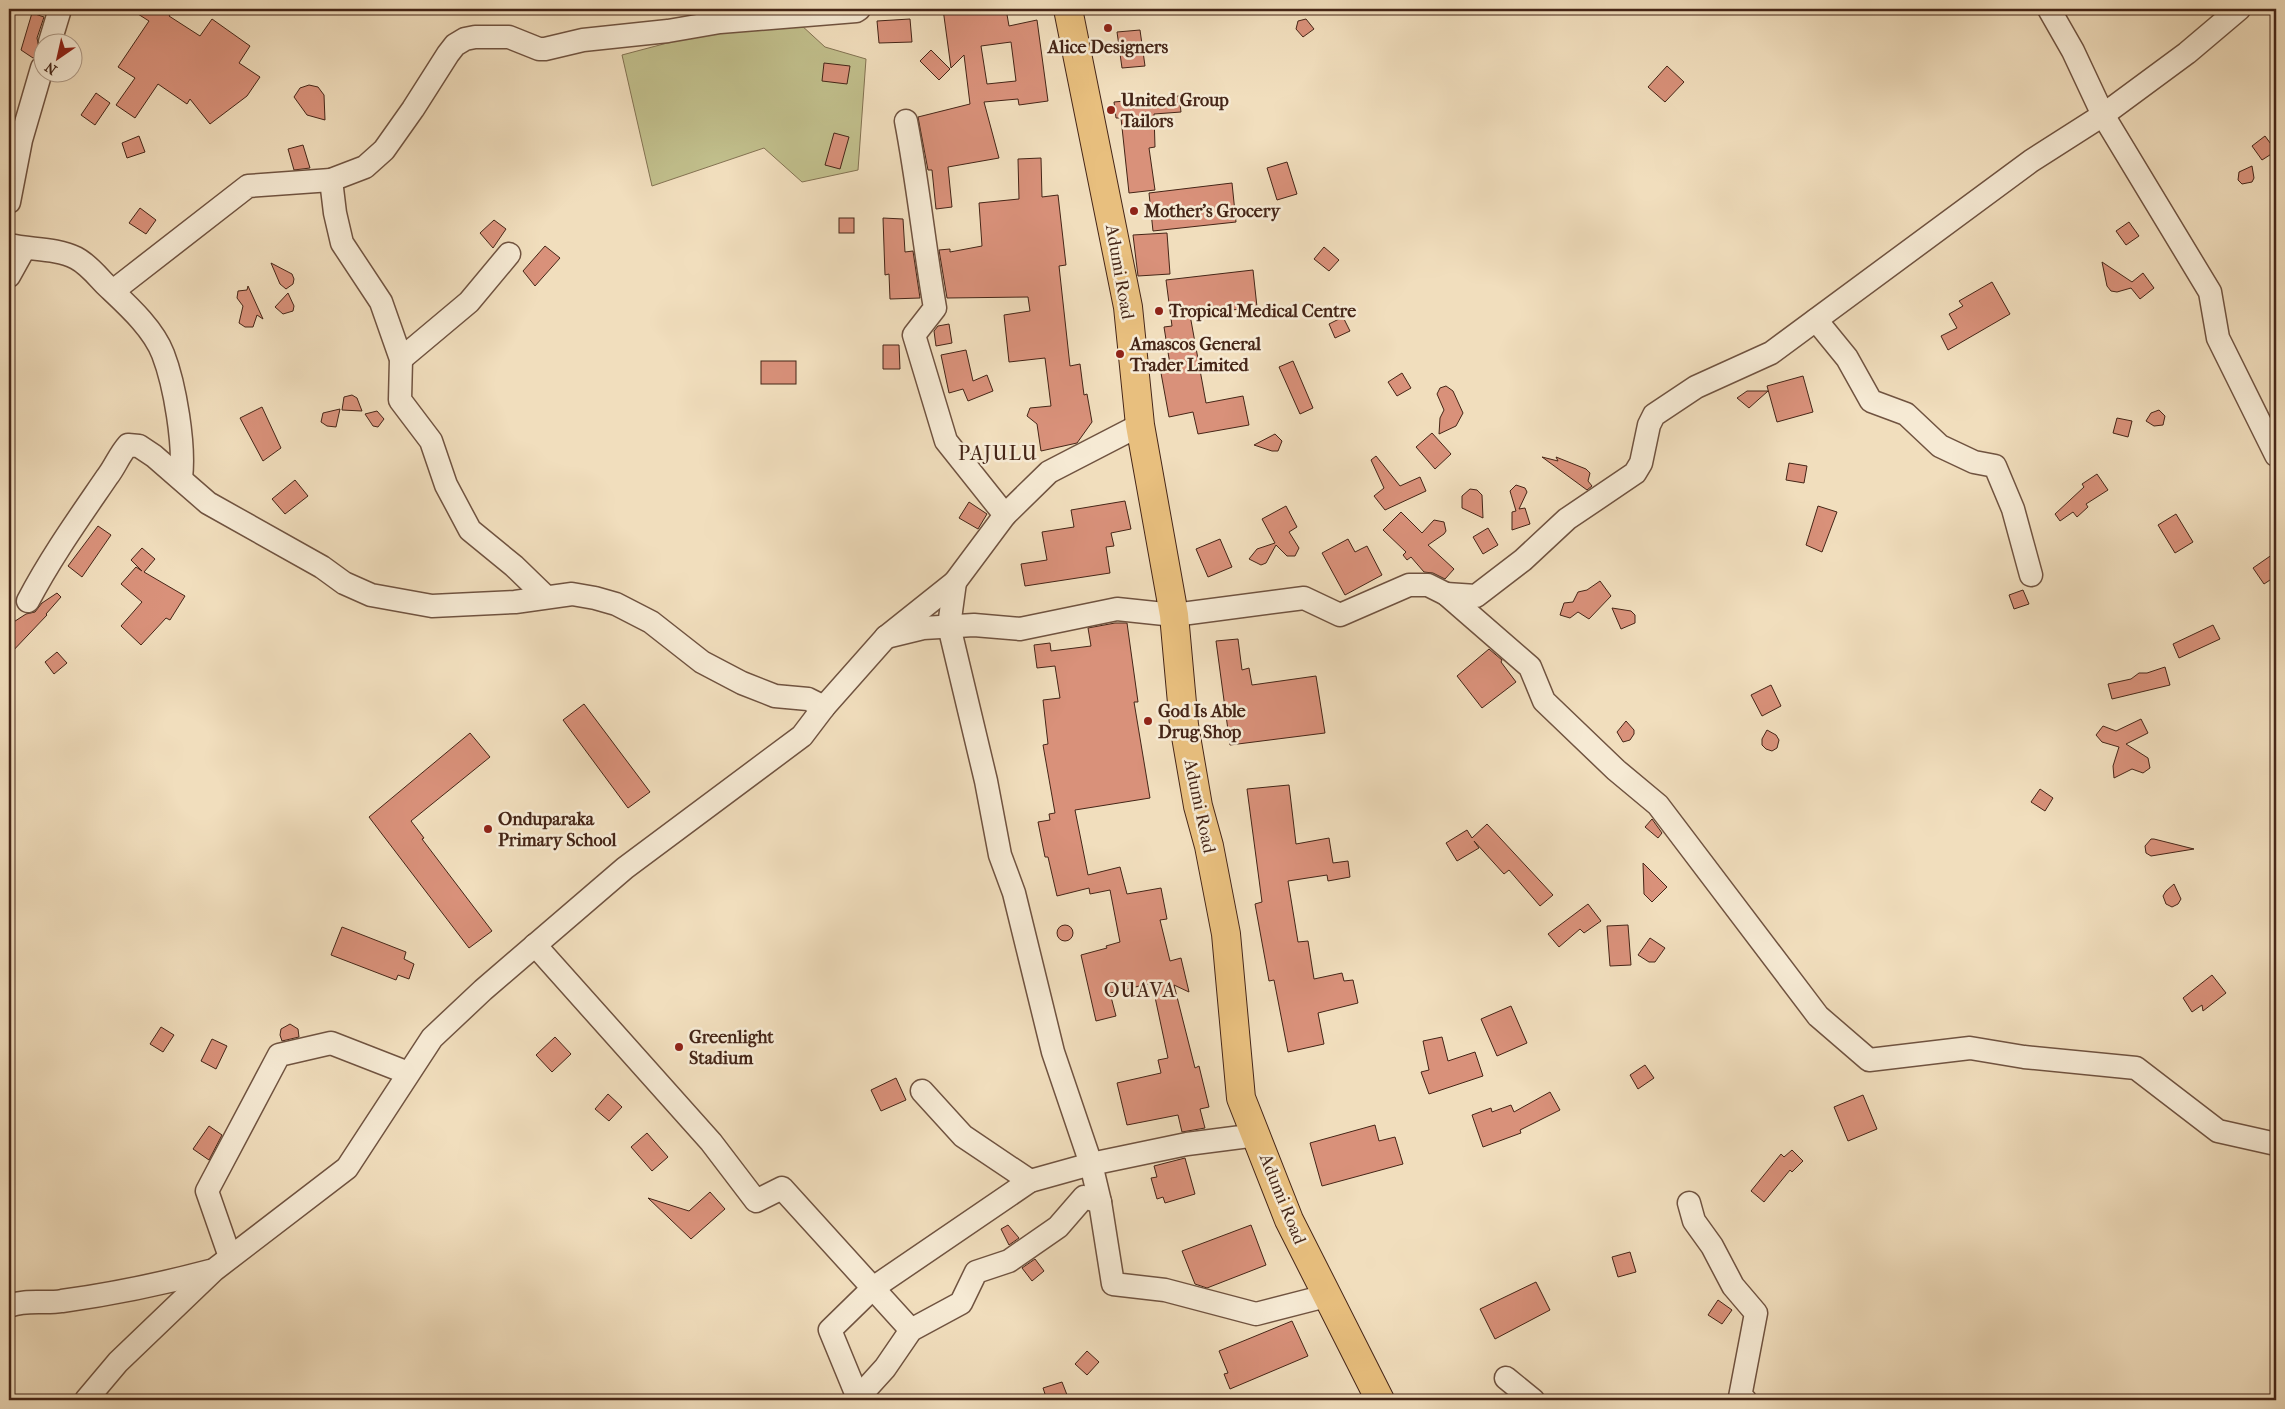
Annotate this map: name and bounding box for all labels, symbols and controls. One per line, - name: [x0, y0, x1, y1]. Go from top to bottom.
- marker: Alice Designers: [1102, 22, 1114, 34]
- north arrow: [32, 32, 82, 82]
- place label: Alice Designers: [1047, 37, 1169, 58]
- text: N: [42, 58, 60, 78]
- place label: United Group Tailors: [1120, 90, 1229, 132]
- marker: United Group Tailors: [1105, 104, 1117, 116]
- place label: Mother's Grocery: [1143, 201, 1281, 222]
- marker: Mother's Grocery: [1128, 205, 1140, 217]
- street label: Adumi Road: [1101, 222, 1138, 321]
- place label: Tropical Medical Centre: [1168, 301, 1356, 322]
- marker: Tropical Medical Centre: [1153, 305, 1165, 317]
- place label: Amascos General Trader Limited: [1129, 334, 1262, 376]
- marker: Amascos General Trader Limited: [1114, 348, 1126, 360]
- district label: PAJULU: [958, 442, 1038, 465]
- place label: God Is Able Drug Shop: [1158, 701, 1246, 743]
- marker: God Is Able Drug Shop: [1142, 715, 1154, 727]
- street label: Adumi Road: [1179, 756, 1220, 855]
- place label: Onduparaka Primary School: [498, 809, 618, 851]
- marker: Onduparaka Primary School: [482, 823, 494, 835]
- district label: OUAVA: [1104, 979, 1176, 1002]
- place label: Greenlight Stadium: [689, 1027, 774, 1069]
- marker: Greenlight Stadium: [673, 1041, 685, 1053]
- street label: Adumi Road: [1254, 1150, 1310, 1248]

